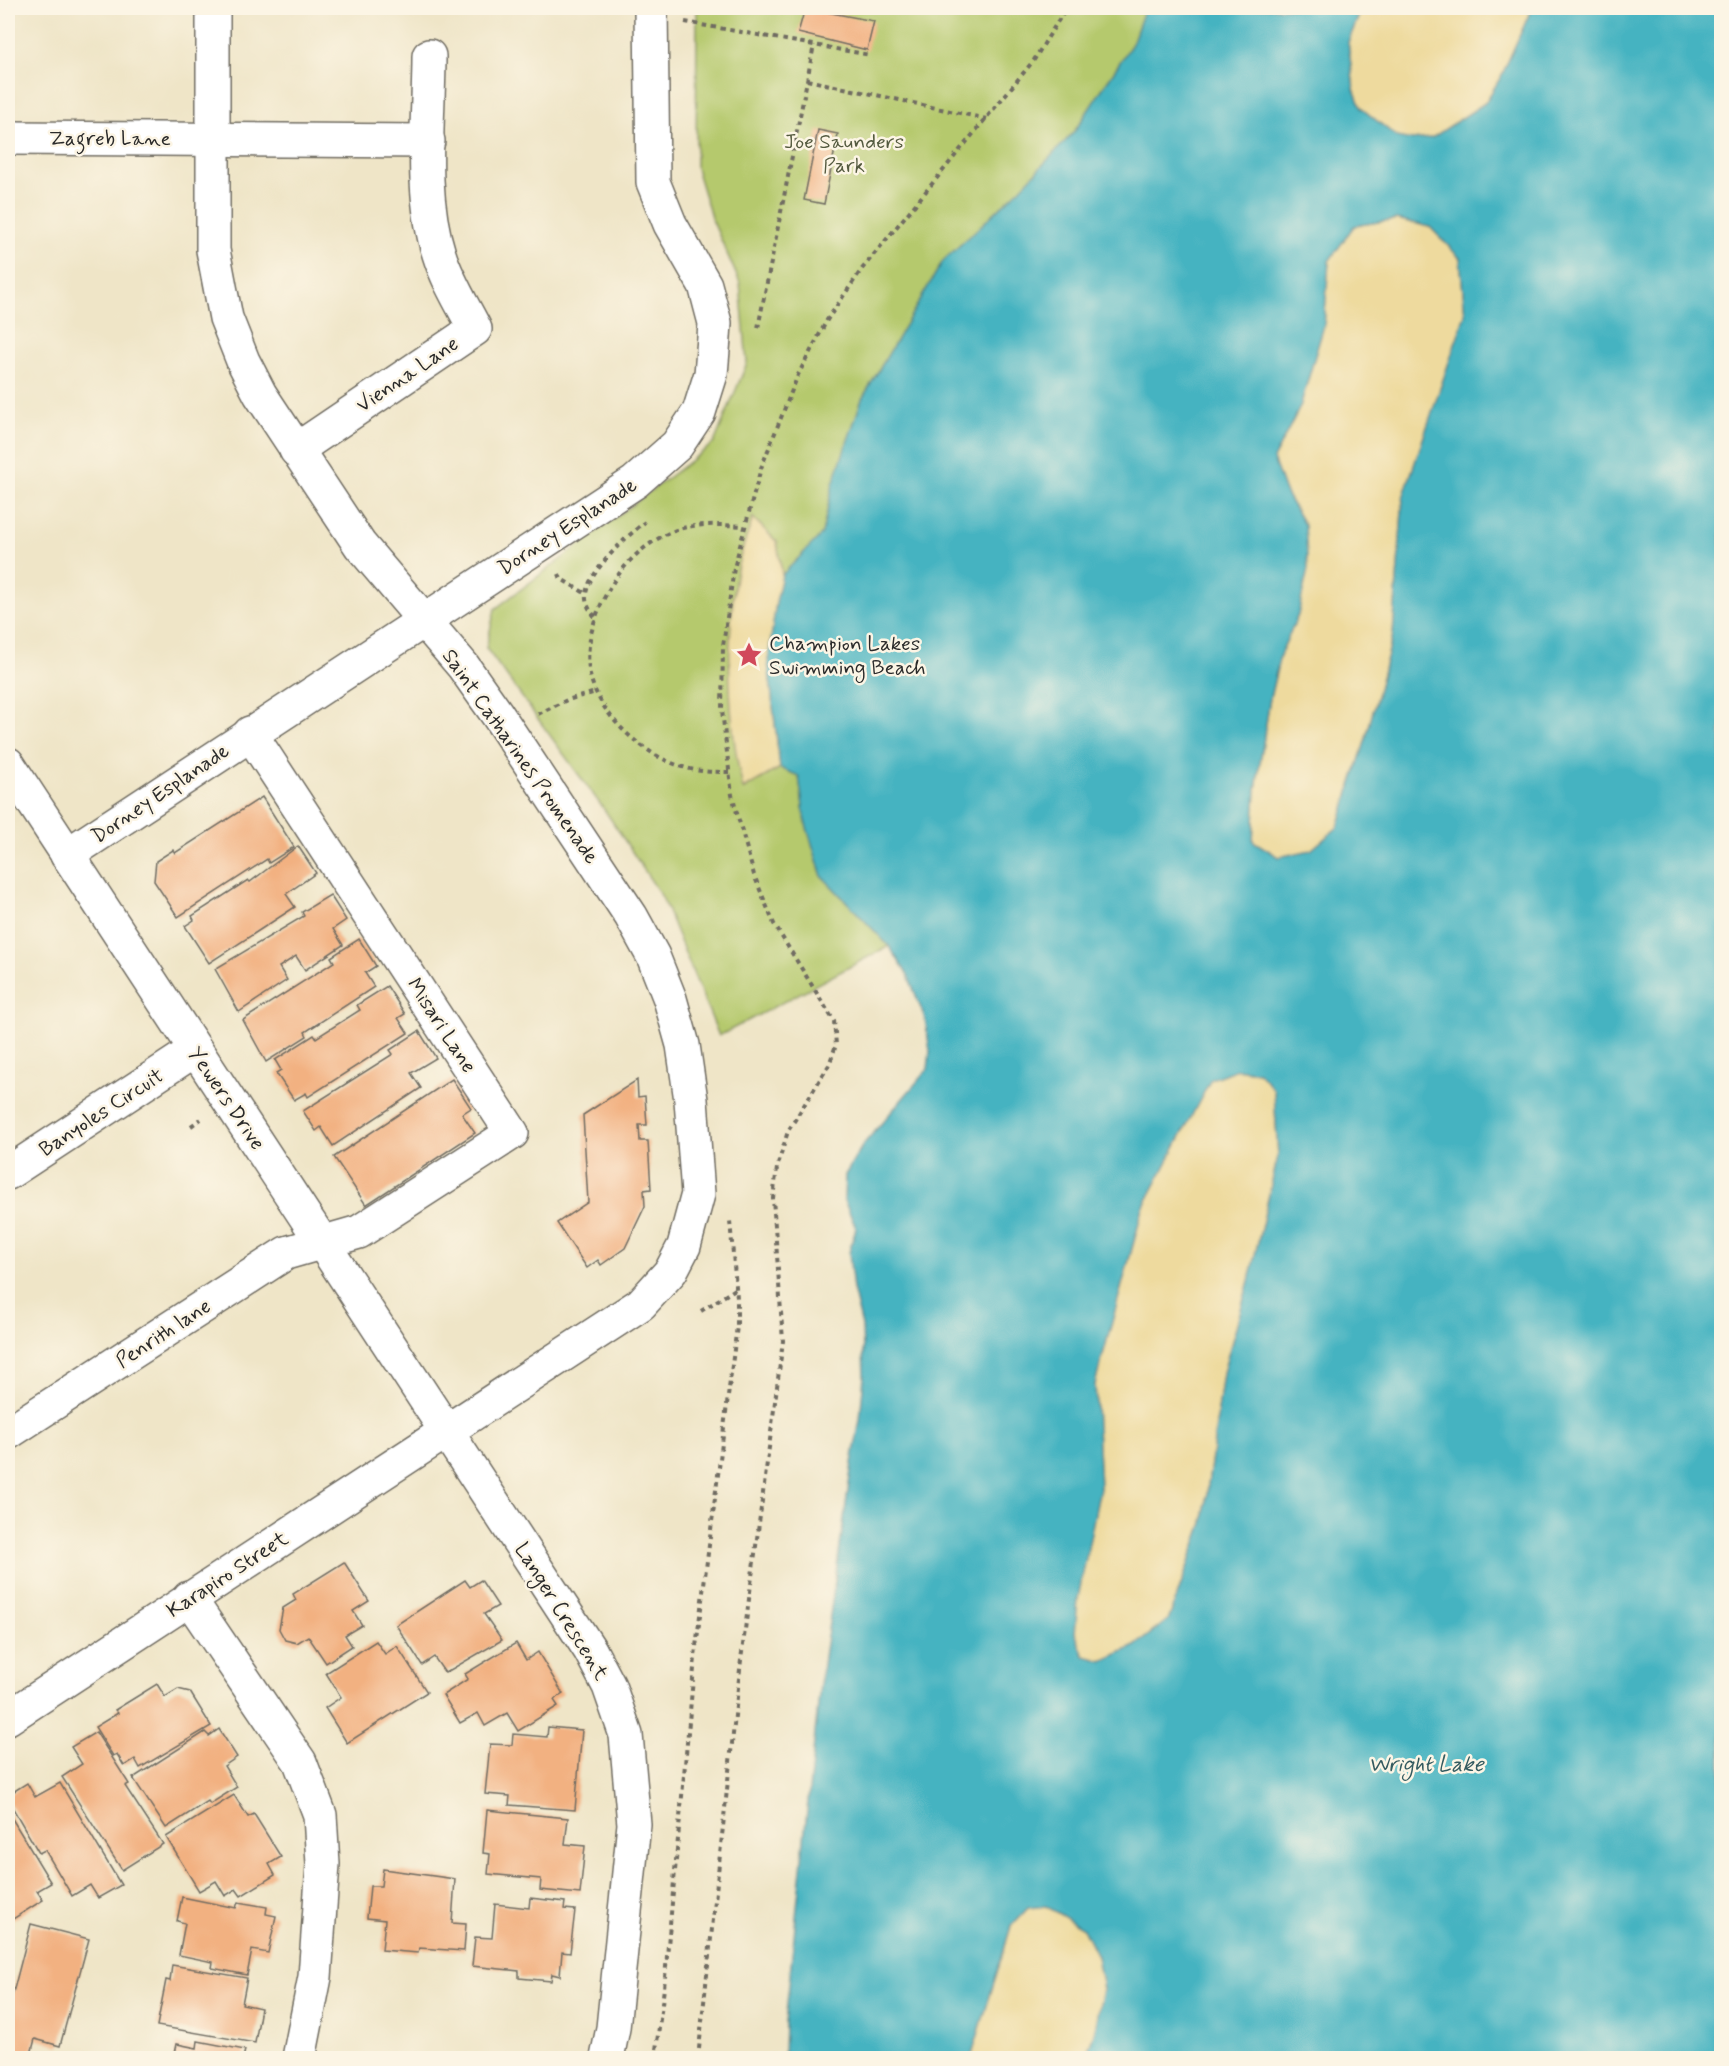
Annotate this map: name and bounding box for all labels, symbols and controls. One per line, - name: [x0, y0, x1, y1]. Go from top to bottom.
- street label: Zagreb Lane: [49, 125, 171, 155]
- park label: Joe Saunders Park: [784, 128, 904, 180]
- street label: Vienna Lane: [351, 330, 464, 419]
- street label: Dorney Esplanade: [492, 471, 643, 582]
- place label: Champion Lakes Swimming Beach: [769, 630, 926, 683]
- place icon: Champion Lakes Swimming Beach: [734, 640, 764, 670]
- street label: Saint Catharines Promenade: [435, 644, 605, 870]
- street label: Dorney Esplanade: [86, 737, 235, 850]
- street label: Misari Lane: [400, 973, 482, 1079]
- street label: Yewers Drive: [181, 1041, 271, 1156]
- street label: Banyoles Circuit: [34, 1062, 169, 1164]
- street label: Penrith lane: [111, 1293, 217, 1375]
- street label: Karapiro Street: [161, 1525, 294, 1625]
- street label: Langer Crescent: [507, 1537, 615, 1687]
- water label: Wright Lake: [1368, 1751, 1485, 1781]

